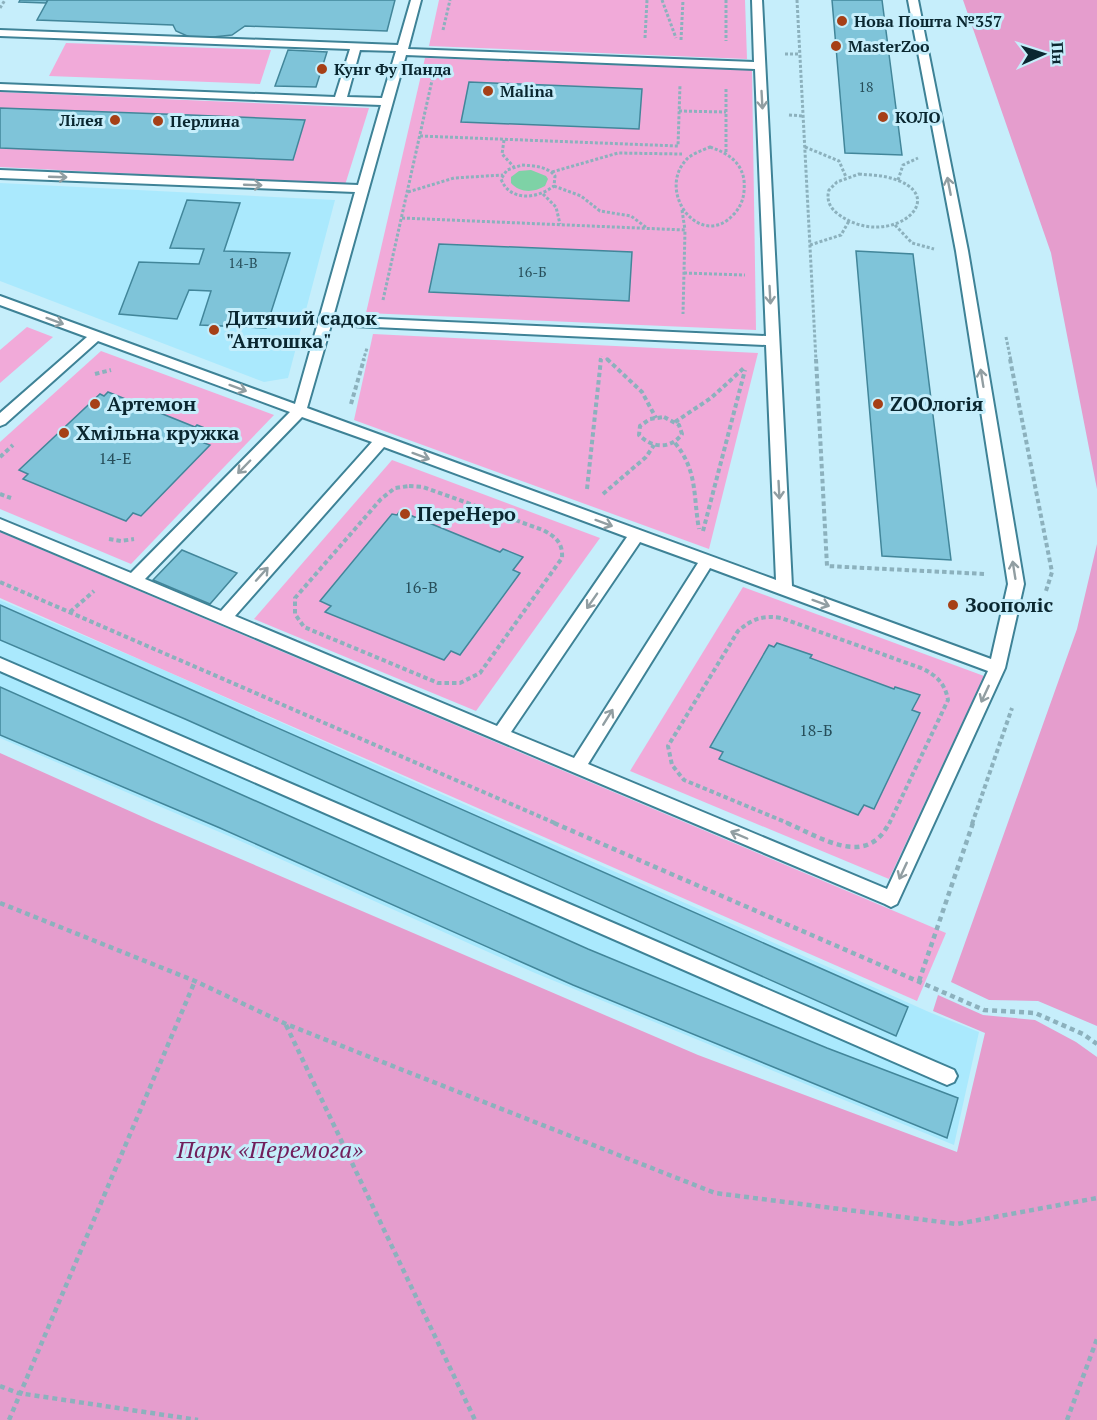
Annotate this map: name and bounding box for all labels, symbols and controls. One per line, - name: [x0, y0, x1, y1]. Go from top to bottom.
- place label: Нова Пошта №357: [854, 10, 1002, 32]
- marker: Нова Пошта №357: [835, 14, 849, 28]
- north arrow: [1013, 24, 1073, 84]
- place label: MasterZoo: [848, 35, 930, 57]
- marker: MasterZoo: [829, 39, 843, 53]
- text: Пн: [1046, 41, 1070, 66]
- place label: Кунг Фу Панда: [334, 58, 452, 80]
- marker: Кунг Фу Панда: [315, 62, 329, 76]
- house number: 18: [859, 77, 873, 96]
- place label: Malina: [500, 80, 554, 102]
- marker: Malina: [481, 84, 495, 98]
- one-way arrow: [756, 90, 767, 110]
- place label: КОЛО: [895, 106, 941, 128]
- place label: Лілея: [58, 109, 103, 131]
- place label: Перлина: [170, 110, 240, 132]
- marker: КОЛО: [876, 110, 890, 124]
- marker: Лілея: [108, 113, 122, 127]
- marker: Перлина: [151, 114, 165, 128]
- one-way arrow: [48, 171, 68, 182]
- one-way arrow: [943, 176, 954, 196]
- one-way arrow: [243, 179, 263, 190]
- house number: 14-В: [228, 253, 258, 272]
- house number: 16-Б: [517, 262, 547, 281]
- one-way arrow: [764, 285, 775, 305]
- place label: Дитячий садок "Антошка": [226, 304, 377, 354]
- one-way arrow: [45, 316, 64, 327]
- marker: Дитячий садок "Антошка": [207, 323, 221, 337]
- one-way arrow: [977, 368, 988, 388]
- one-way arrow: [228, 383, 247, 394]
- place label: Артемон: [107, 390, 196, 417]
- place label: ZООлогія: [890, 390, 984, 417]
- marker: Артемон: [88, 397, 102, 411]
- marker: ZООлогія: [871, 397, 885, 411]
- place label: Хмільна кружка: [76, 419, 239, 446]
- marker: Хмільна кружка: [57, 426, 71, 440]
- house number: 14-Е: [98, 447, 132, 469]
- one-way arrow: [411, 451, 430, 462]
- one-way arrow: [237, 459, 251, 474]
- one-way arrow: [773, 480, 784, 500]
- place label: ПереНеро: [417, 500, 516, 527]
- marker: ПереНеро: [398, 507, 412, 521]
- one-way arrow: [594, 518, 613, 529]
- one-way arrow: [1008, 561, 1019, 580]
- one-way arrow: [256, 566, 269, 582]
- house number: 16-В: [404, 576, 438, 598]
- place label: Зоополіс: [965, 591, 1053, 618]
- one-way arrow: [586, 592, 598, 608]
- one-way arrow: [811, 598, 830, 609]
- marker: Зоополіс: [946, 598, 960, 612]
- one-way arrow: [978, 685, 990, 703]
- one-way arrow: [602, 710, 614, 726]
- house number: 18-Б: [799, 719, 833, 741]
- one-way arrow: [730, 829, 748, 840]
- one-way arrow: [897, 862, 909, 880]
- park label: Парк «Перемога»: [176, 1133, 363, 1165]

